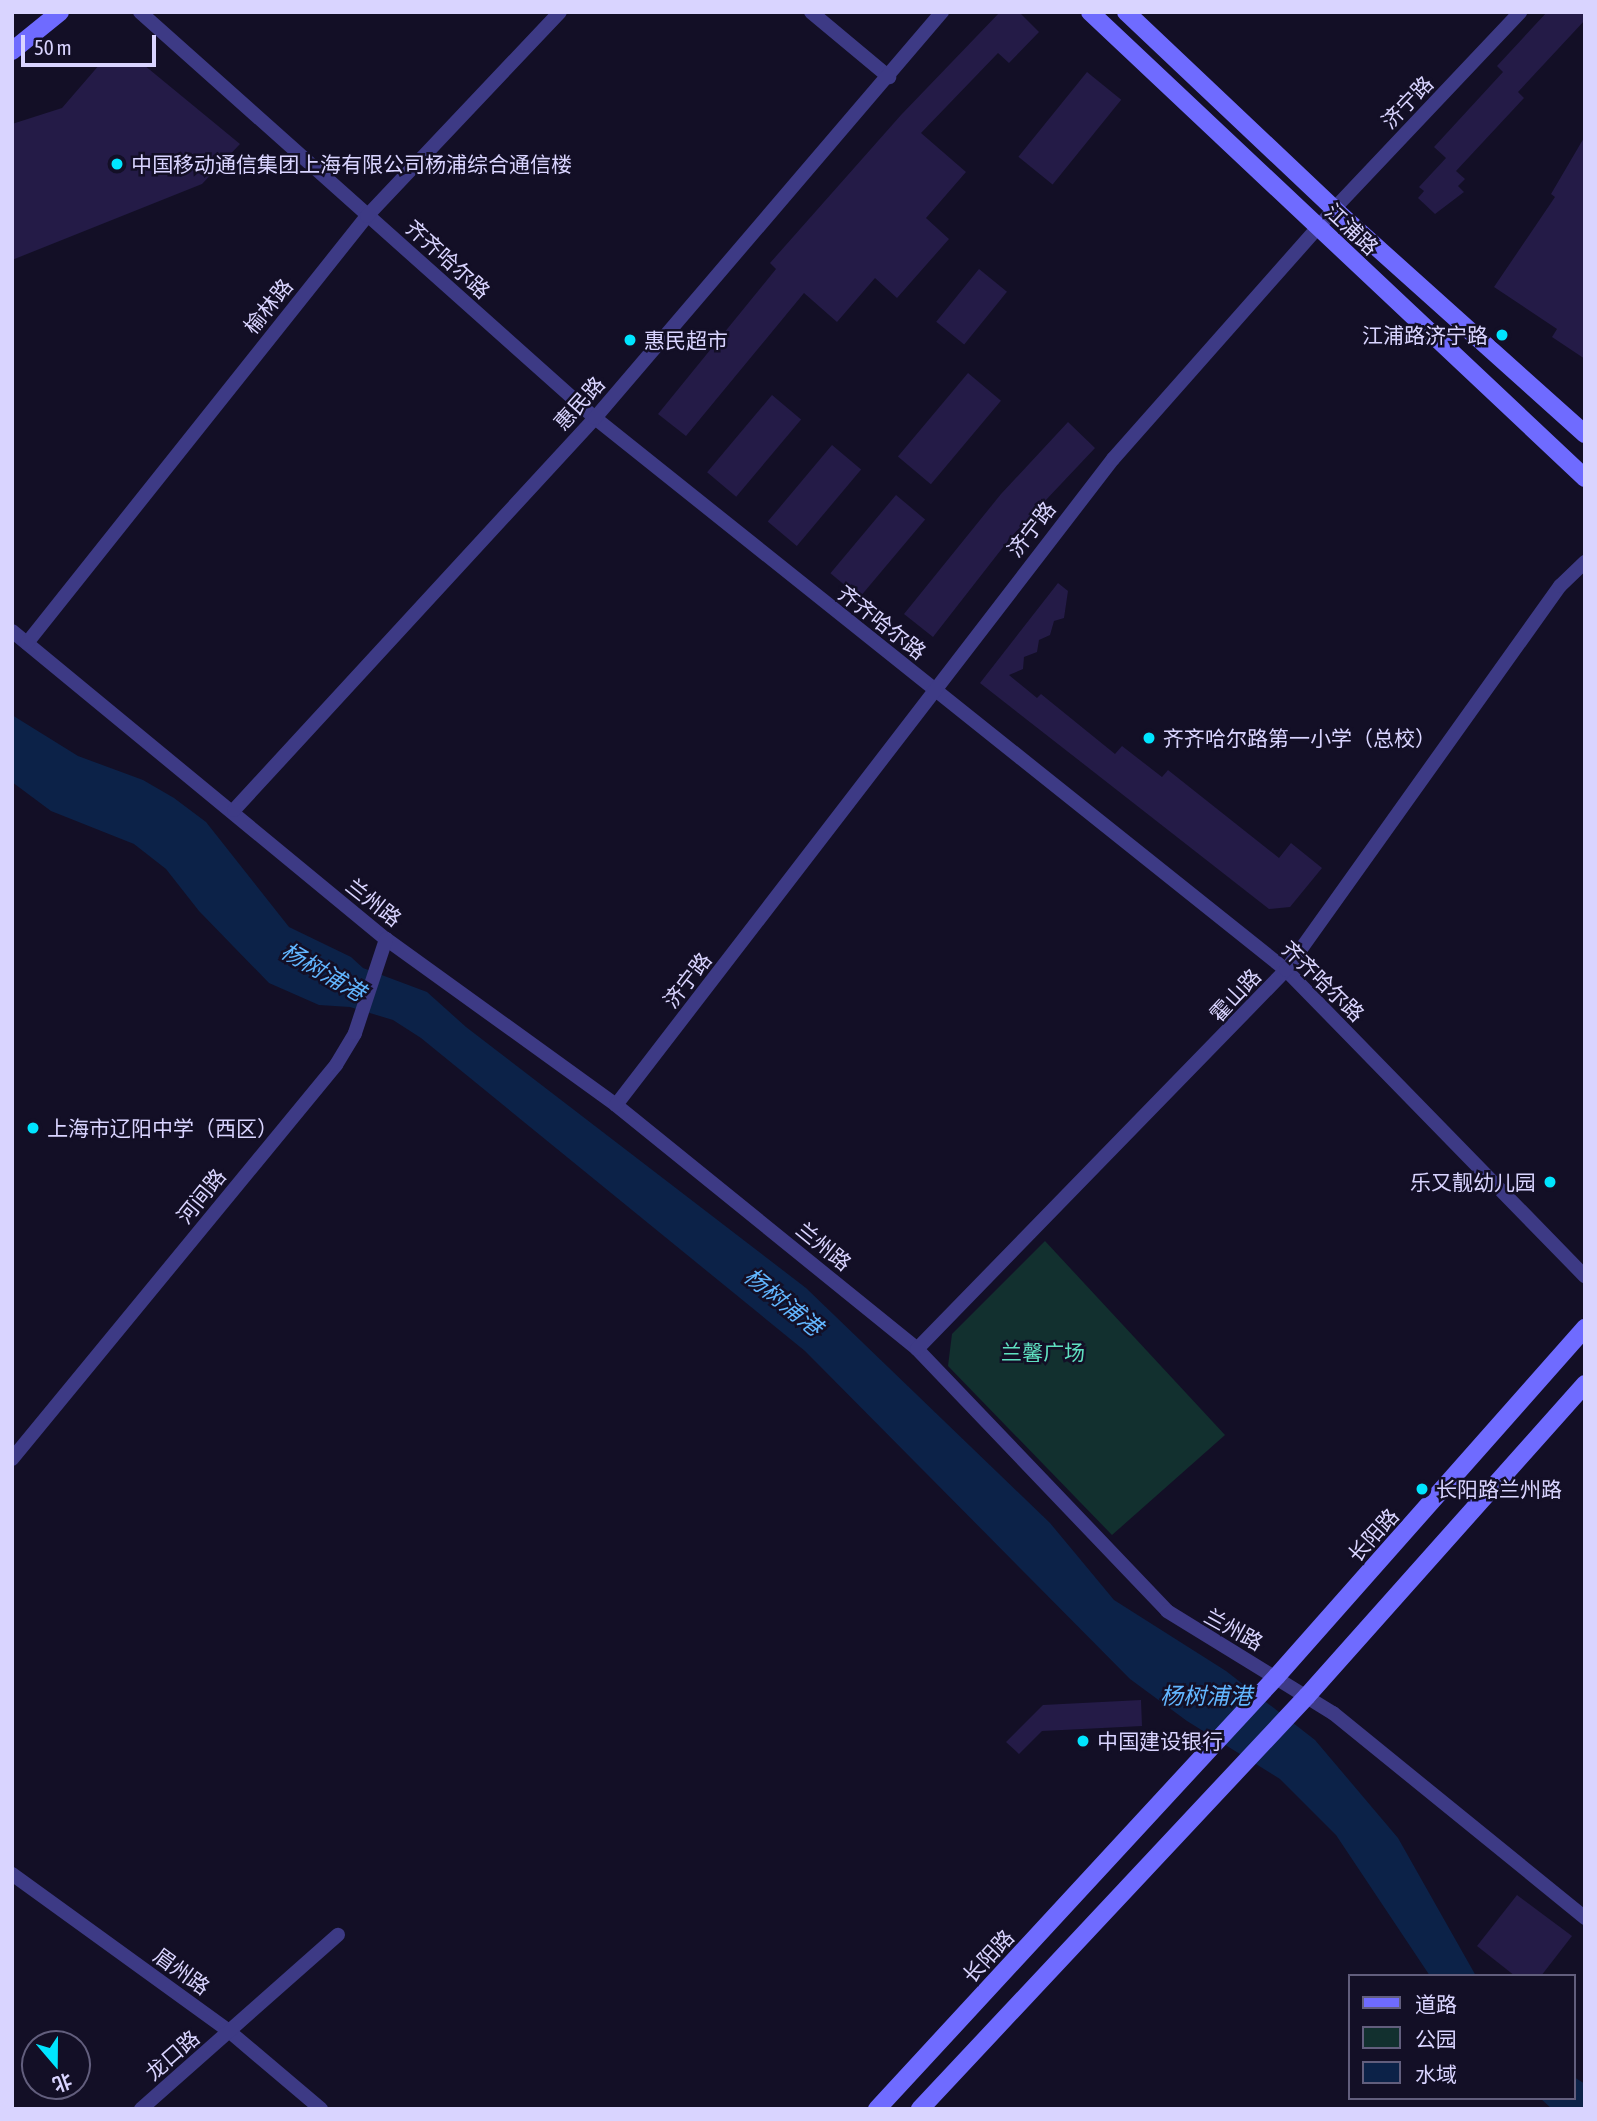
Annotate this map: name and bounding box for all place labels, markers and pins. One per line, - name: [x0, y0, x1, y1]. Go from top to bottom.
- place label: 中国移动通信集团上海有限公司杨浦综合通信楼: [131, 151, 572, 177]
- marker: 中国移动通信集团上海有限公司杨浦综合通信楼: [109, 156, 125, 172]
- place label: 江浦路济宁路: [1362, 322, 1488, 348]
- place label: 惠民超市: [644, 327, 728, 353]
- marker: 江浦路济宁路: [1494, 327, 1510, 343]
- marker: 惠民超市: [622, 332, 638, 348]
- place label: 齐齐哈尔路第一小学（总校）: [1163, 725, 1436, 751]
- marker: 齐齐哈尔路第一小学（总校）: [1141, 730, 1157, 746]
- place label: 上海市辽阳中学（西区）: [47, 1115, 278, 1141]
- marker: 上海市辽阳中学（西区）: [25, 1120, 41, 1136]
- place label: 乐又靓幼儿园: [1410, 1169, 1536, 1195]
- marker: 乐又靓幼儿园: [1542, 1174, 1558, 1190]
- place label: 长阳路兰州路: [1436, 1476, 1562, 1502]
- marker: 长阳路兰州路: [1414, 1481, 1430, 1497]
- place label: 中国建设银行: [1097, 1728, 1223, 1754]
- marker: 中国建设银行: [1075, 1733, 1091, 1749]

